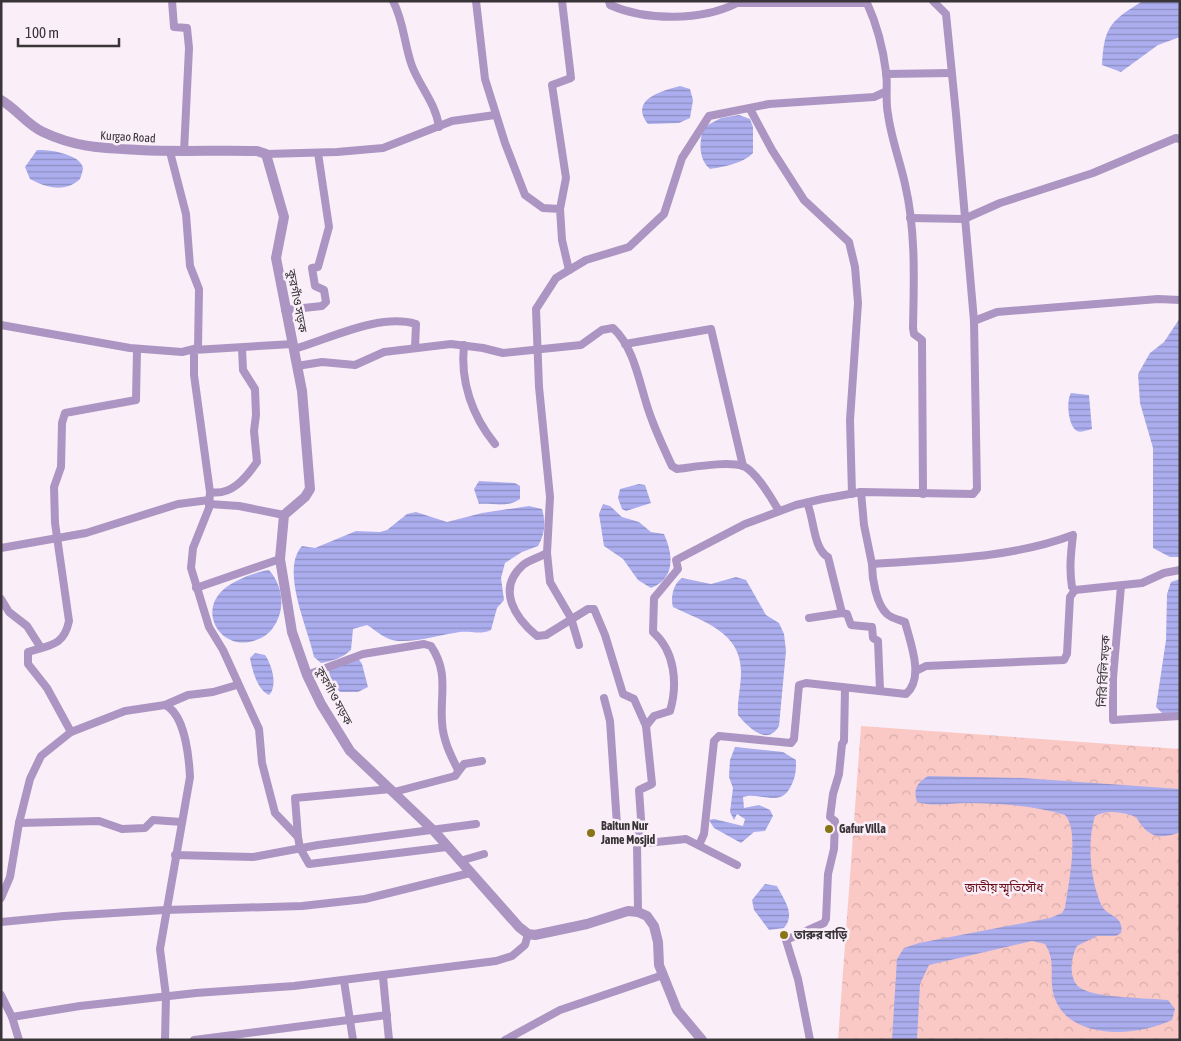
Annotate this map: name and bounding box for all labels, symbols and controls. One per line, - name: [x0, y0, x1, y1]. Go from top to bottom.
- scale bar: [18, 15, 119, 47]
- text: 100 m: [25, 24, 59, 41]
- street label: Kurgao Road: [100, 129, 156, 145]
- street label: কুরগাঁও সড়ক: [283, 267, 311, 334]
- street label: নিরি বিলি সড়ক: [1094, 634, 1113, 708]
- street label: কুরগাঁও সড়ক: [311, 663, 356, 728]
- place label: Baitun Nur Jame Mosjid: [600, 819, 656, 847]
- place label: Gafur Villa: [839, 822, 886, 836]
- marker: Gafur Villa: [823, 823, 835, 835]
- marker: Baitun Nur Jame Mosjid: [585, 827, 597, 839]
- park label: জাতীয় স্মৃতিসৌধ: [964, 880, 1044, 897]
- place label: তারুর বাড়ি: [793, 927, 848, 942]
- marker: তারুর বাড়ি: [778, 929, 790, 941]

